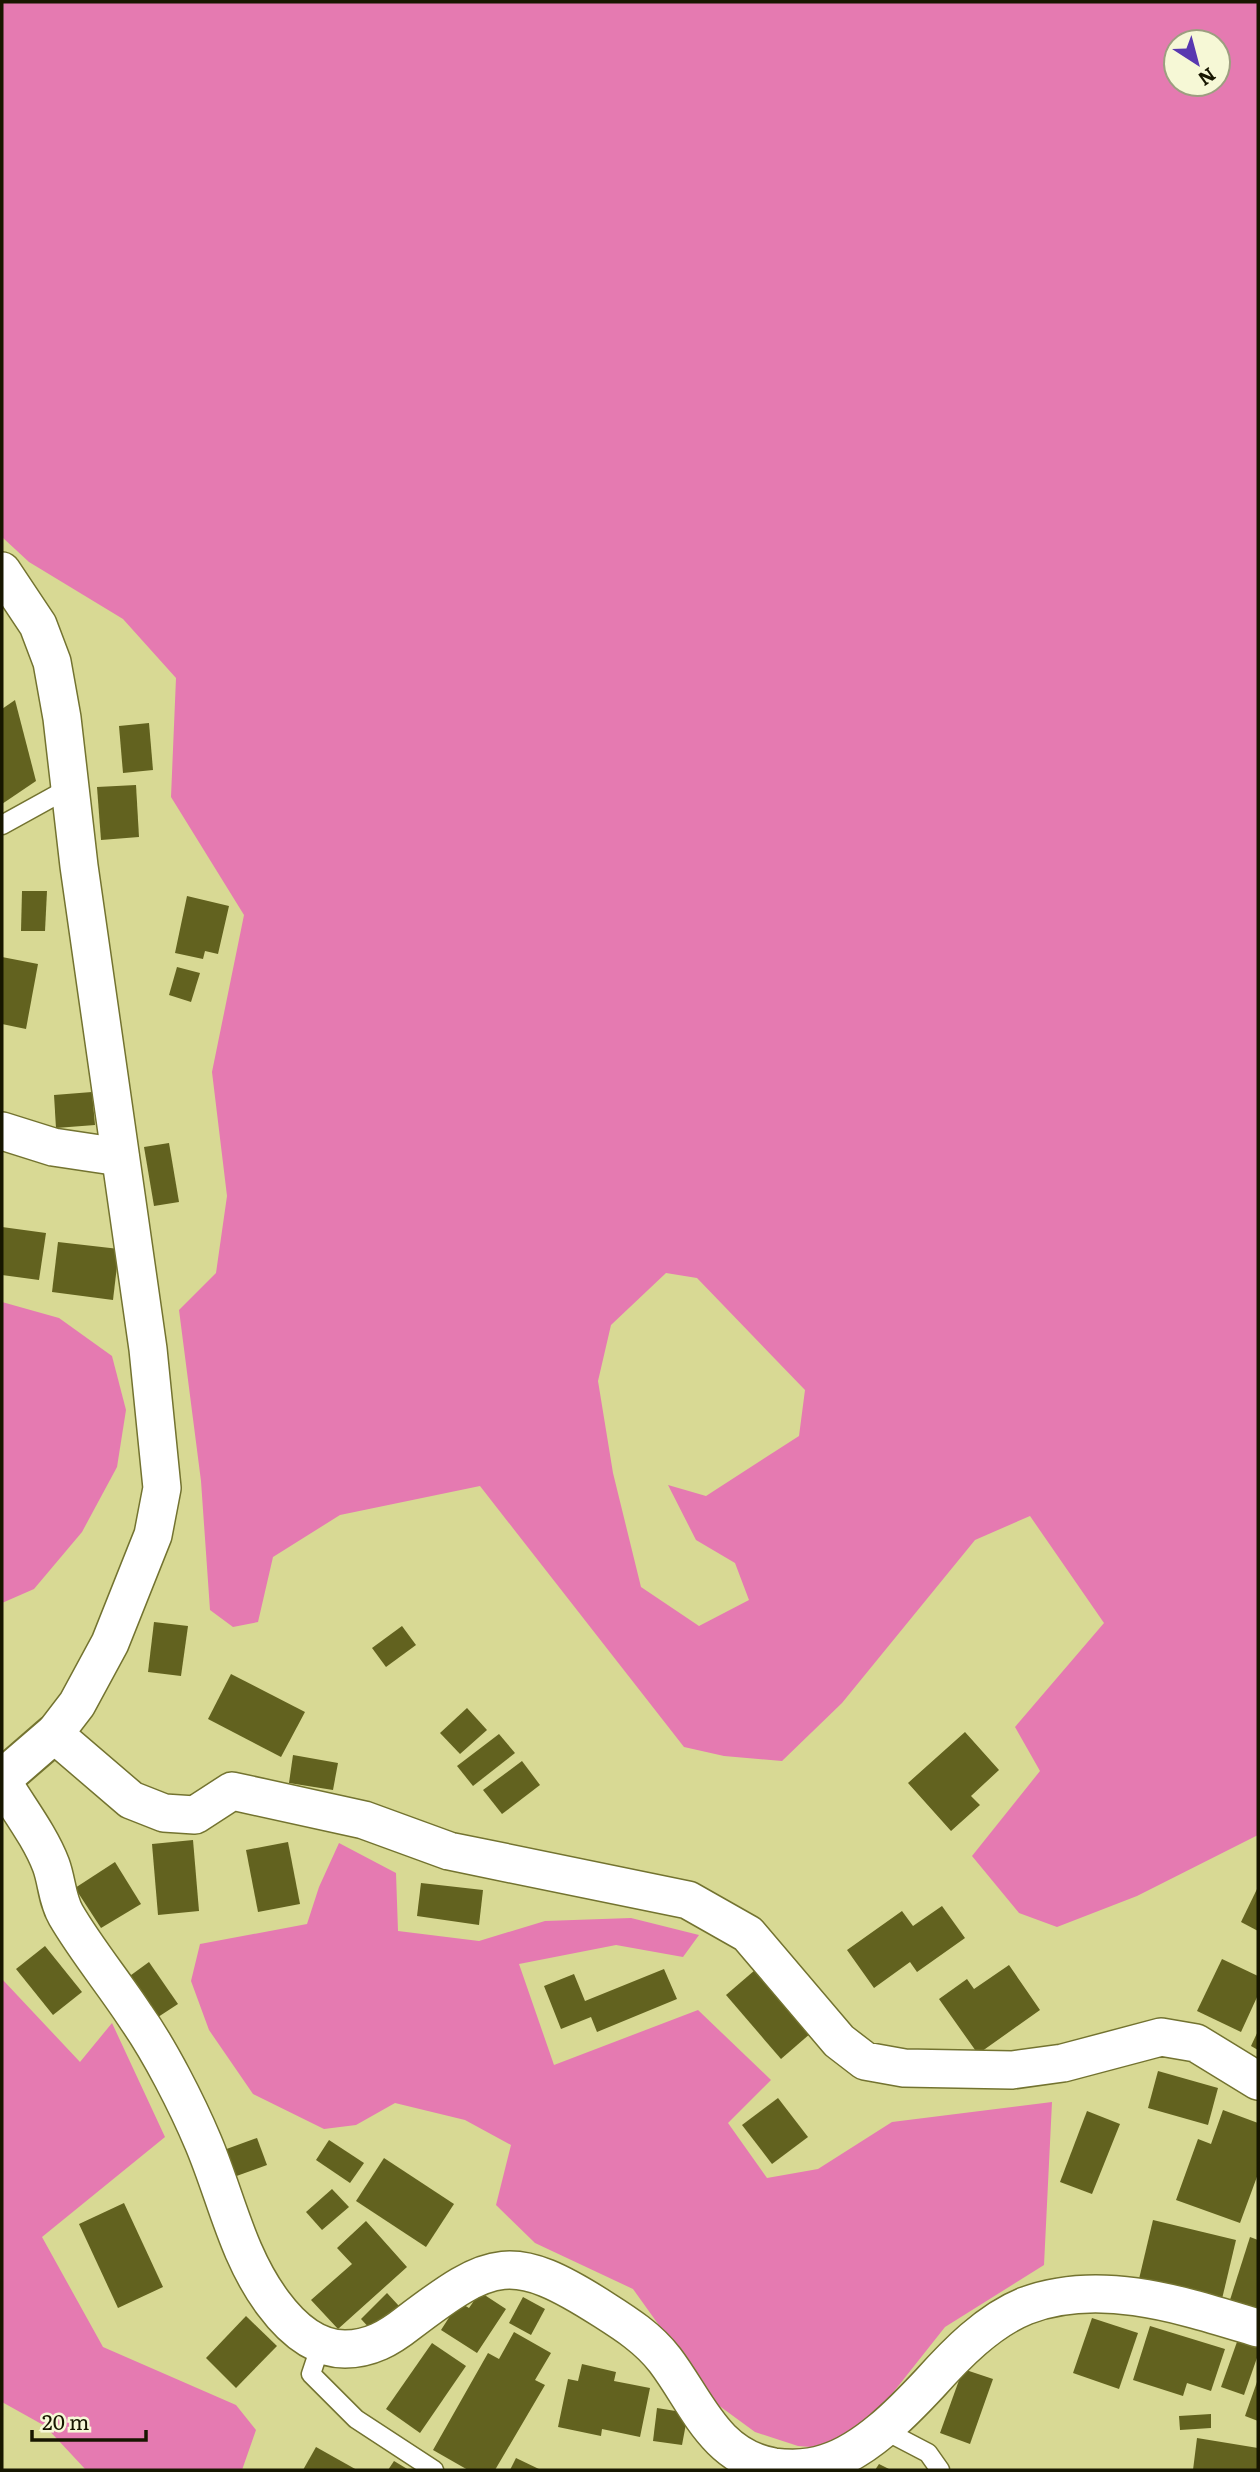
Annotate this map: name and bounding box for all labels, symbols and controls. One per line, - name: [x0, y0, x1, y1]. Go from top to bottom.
- north arrow: [1162, 28, 1232, 98]
- text: N: [1193, 62, 1222, 94]
- scale bar: [32, 2398, 145, 2442]
- text: 20 m: [42, 2405, 89, 2436]

